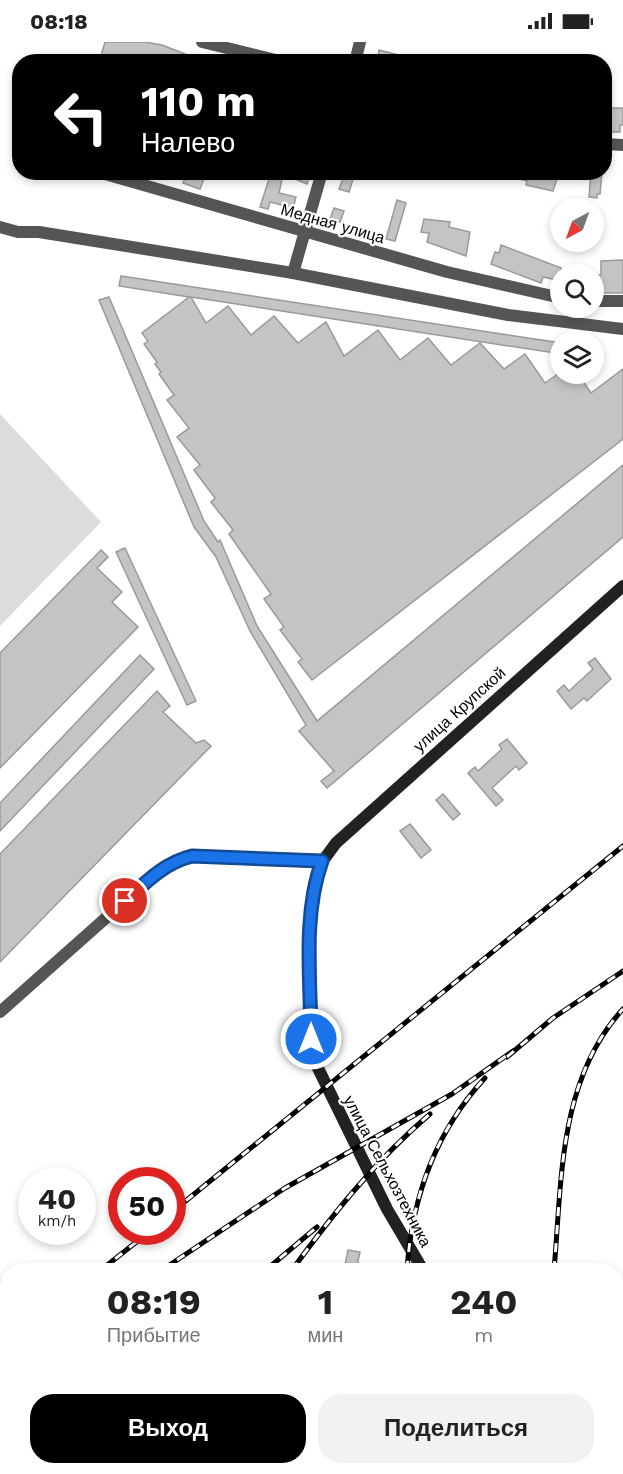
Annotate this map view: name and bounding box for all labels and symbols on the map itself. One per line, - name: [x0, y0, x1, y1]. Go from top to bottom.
- north arrow: [550, 198, 604, 252]
- street label: Медная улица: [279, 200, 387, 247]
- street label: улица Крупской: [409, 663, 509, 756]
- pin: [99, 875, 150, 926]
- position arrow: [279, 1007, 343, 1071]
- street label: улица Сельхозтехника: [340, 1092, 436, 1250]
- speed limit sign: 50: [108, 1167, 186, 1245]

